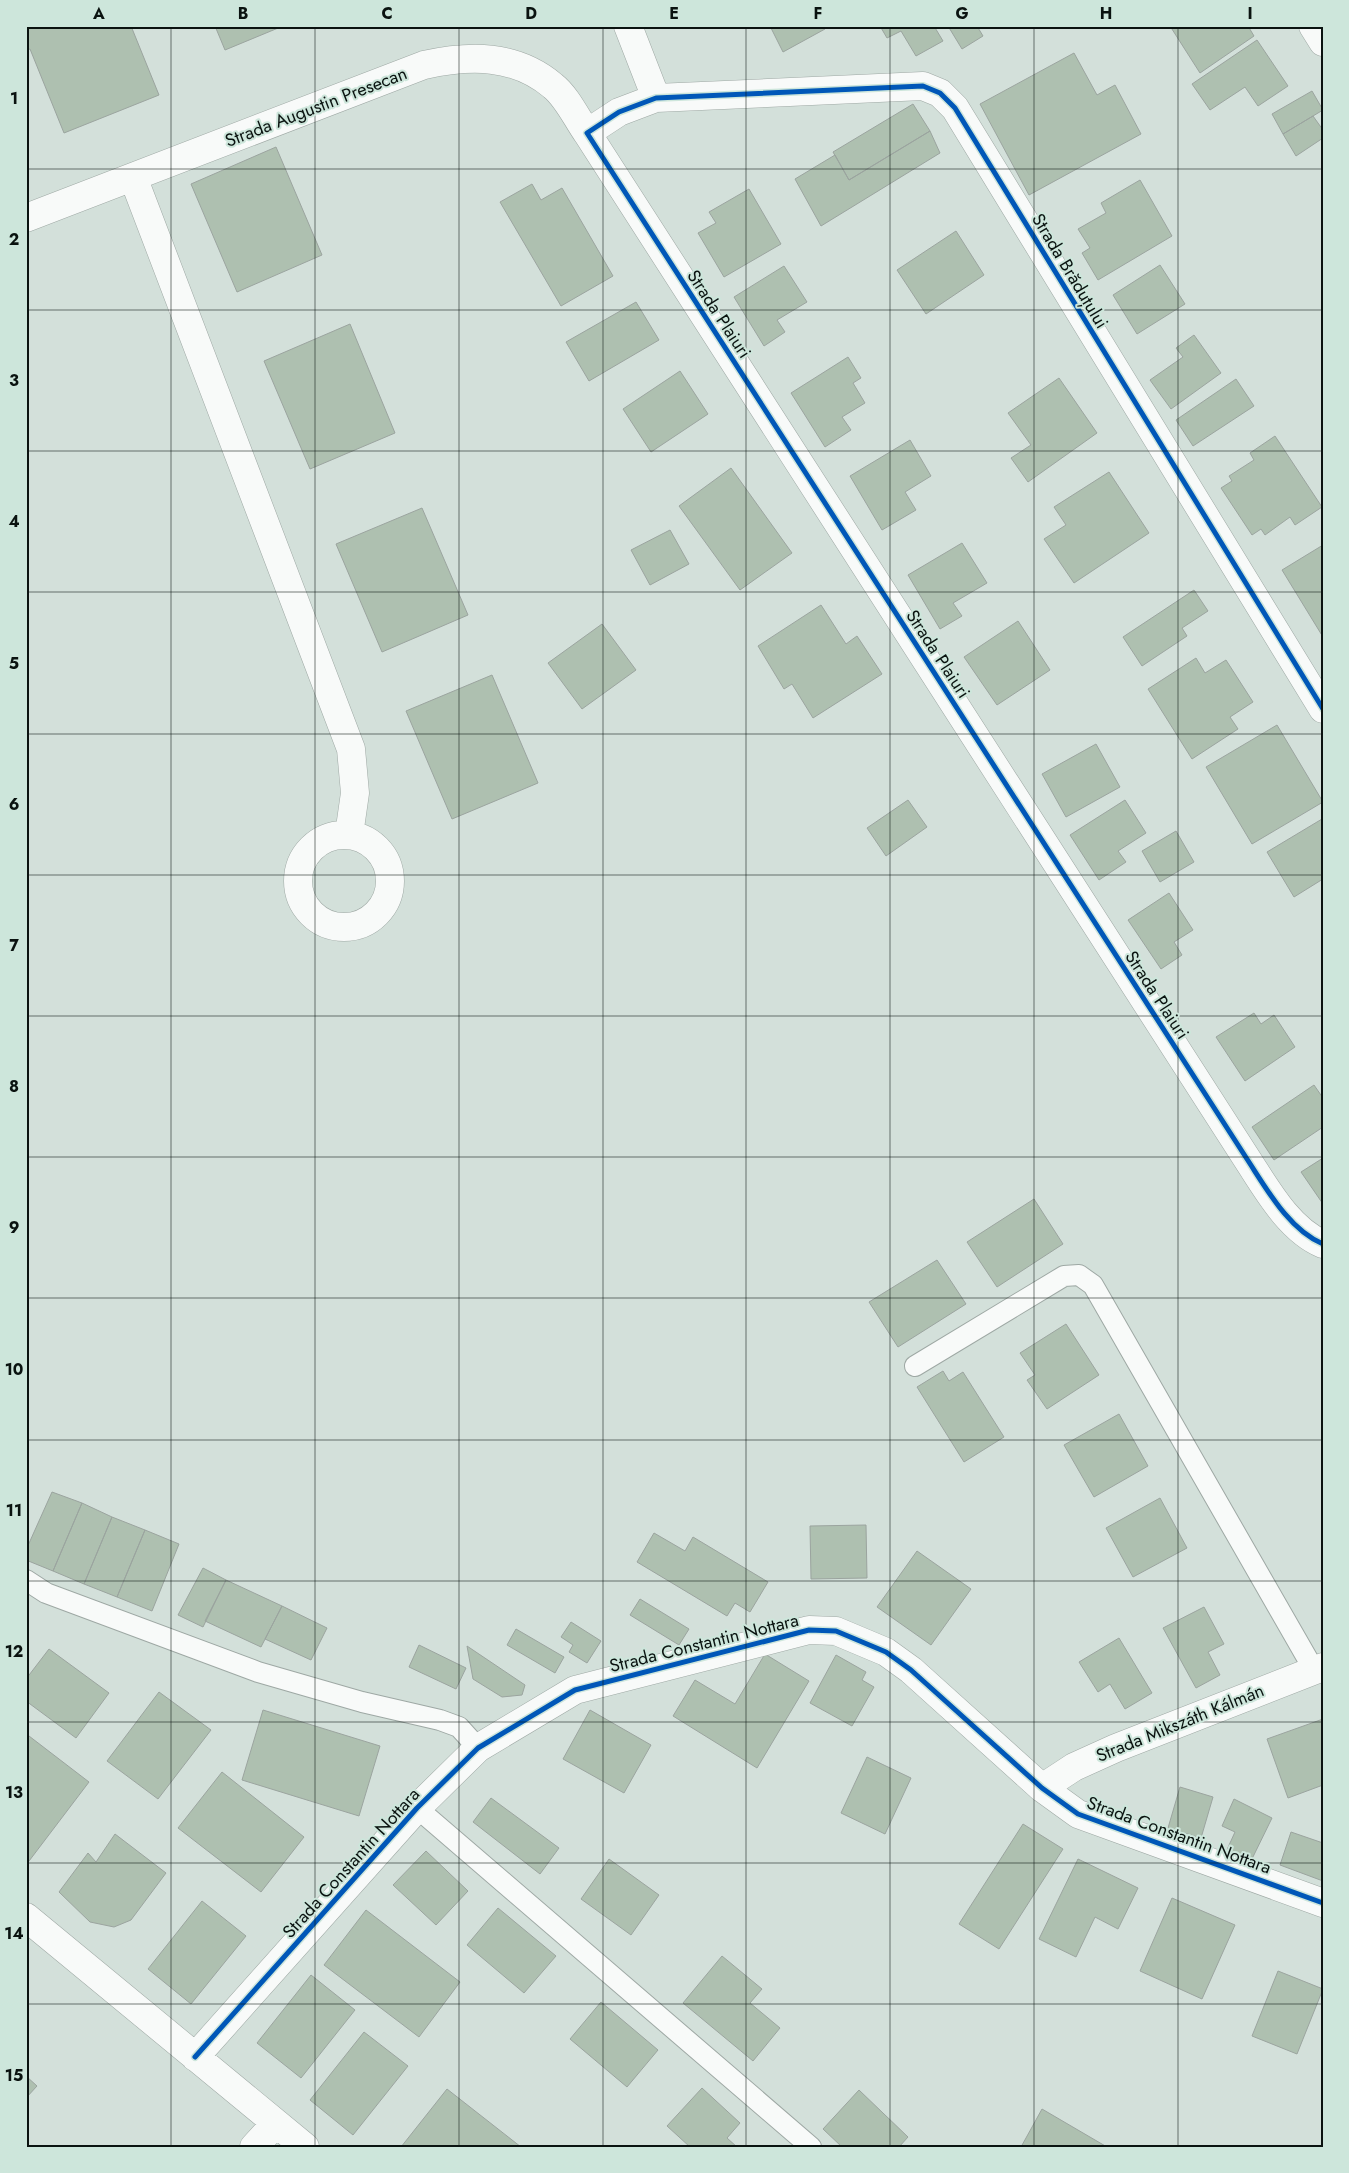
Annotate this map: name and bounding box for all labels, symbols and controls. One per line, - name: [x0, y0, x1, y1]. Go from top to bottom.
- text: A: [92, 2, 105, 25]
- text: B: [238, 2, 248, 25]
- text: C: [381, 2, 393, 25]
- text: D: [525, 2, 537, 25]
- text: E: [669, 2, 679, 25]
- text: F: [814, 2, 822, 25]
- text: G: [955, 2, 969, 25]
- text: H: [1100, 2, 1112, 25]
- text: I: [1247, 2, 1253, 25]
- street label: Strada Augustin Presecan: [221, 60, 411, 154]
- text: 1: [10, 87, 18, 110]
- street label: Strada Brăduțului: [1025, 209, 1115, 333]
- text: 2: [9, 228, 19, 251]
- street label: Strada Plaiuri: [681, 265, 757, 363]
- text: 3: [9, 369, 19, 392]
- text: 4: [8, 510, 20, 533]
- street label: Strada Plaiuri: [900, 605, 976, 703]
- text: 5: [9, 652, 19, 675]
- text: 6: [9, 793, 19, 816]
- text: 7: [9, 934, 19, 957]
- street label: Strada Plaiuri: [1119, 946, 1195, 1044]
- text: 8: [9, 1075, 19, 1098]
- text: 9: [9, 1216, 19, 1239]
- text: 10: [5, 1358, 23, 1381]
- text: 11: [6, 1499, 22, 1522]
- street label: Strada Constantin Nottara: [607, 1607, 801, 1679]
- text: 12: [5, 1640, 23, 1663]
- street label: Strada Mikszáth Kálmán: [1092, 1677, 1268, 1769]
- text: 13: [5, 1781, 23, 1804]
- street label: Strada Constantin Nottara: [276, 1782, 426, 1944]
- street label: Strada Constantin Nottara: [1083, 1790, 1275, 1880]
- text: 14: [4, 1922, 24, 1945]
- text: 15: [5, 2064, 23, 2087]

